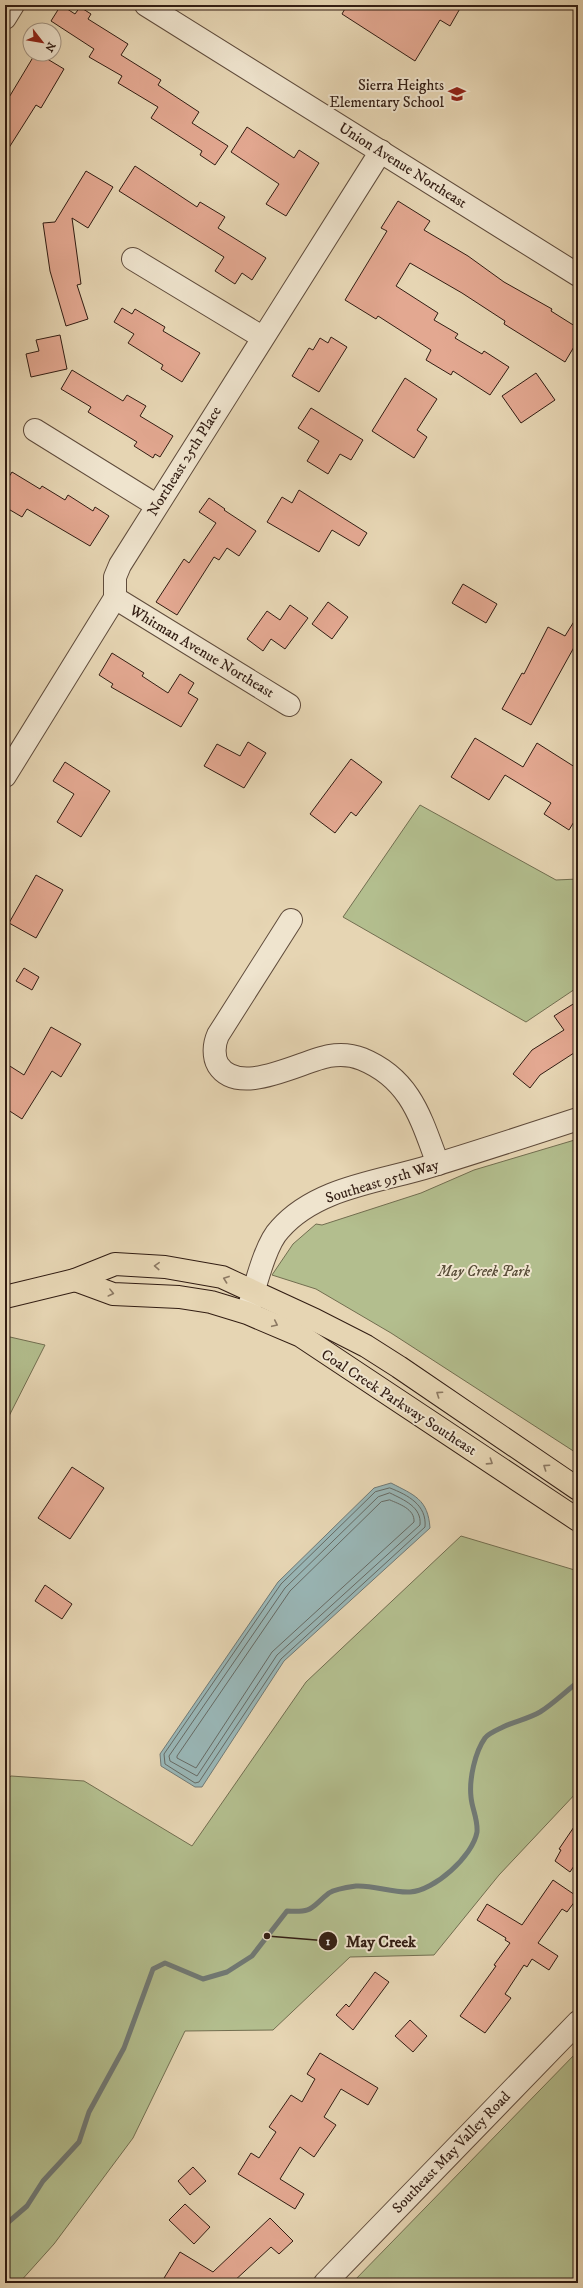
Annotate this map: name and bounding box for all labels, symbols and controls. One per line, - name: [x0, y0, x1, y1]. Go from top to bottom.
- north arrow: [22, 22, 62, 62]
- text: N: [41, 39, 58, 54]
- place label: Sierra Heights Elementary School: [329, 76, 444, 112]
- school or university icon: Sierra Heights Elementary School: [447, 84, 467, 104]
- street label: Union Avenue Northeast: [335, 118, 471, 213]
- street label: Northeast 25th Place: [143, 403, 226, 520]
- street label: Whitman Avenue Northeast: [125, 600, 278, 702]
- street label: Southeast 95th Way: [323, 1155, 442, 1208]
- one-way arrow: [154, 1262, 160, 1271]
- park label: May Creek Park: [437, 1262, 531, 1281]
- one-way arrow: [222, 1275, 229, 1284]
- one-way arrow: [108, 1288, 114, 1296]
- one-way arrow: [270, 1319, 278, 1327]
- street label: Coal Creek Parkway Southeast: [317, 1345, 480, 1460]
- one-way arrow: [436, 1392, 443, 1399]
- one-way arrow: [486, 1457, 493, 1465]
- one-way arrow: [543, 1464, 550, 1472]
- callout: May Creek: [318, 1927, 424, 1955]
- text: May Creek: [346, 1932, 417, 1952]
- text: 1: [326, 1934, 331, 1949]
- street label: Southeast May Valley Road: [388, 2087, 515, 2217]

